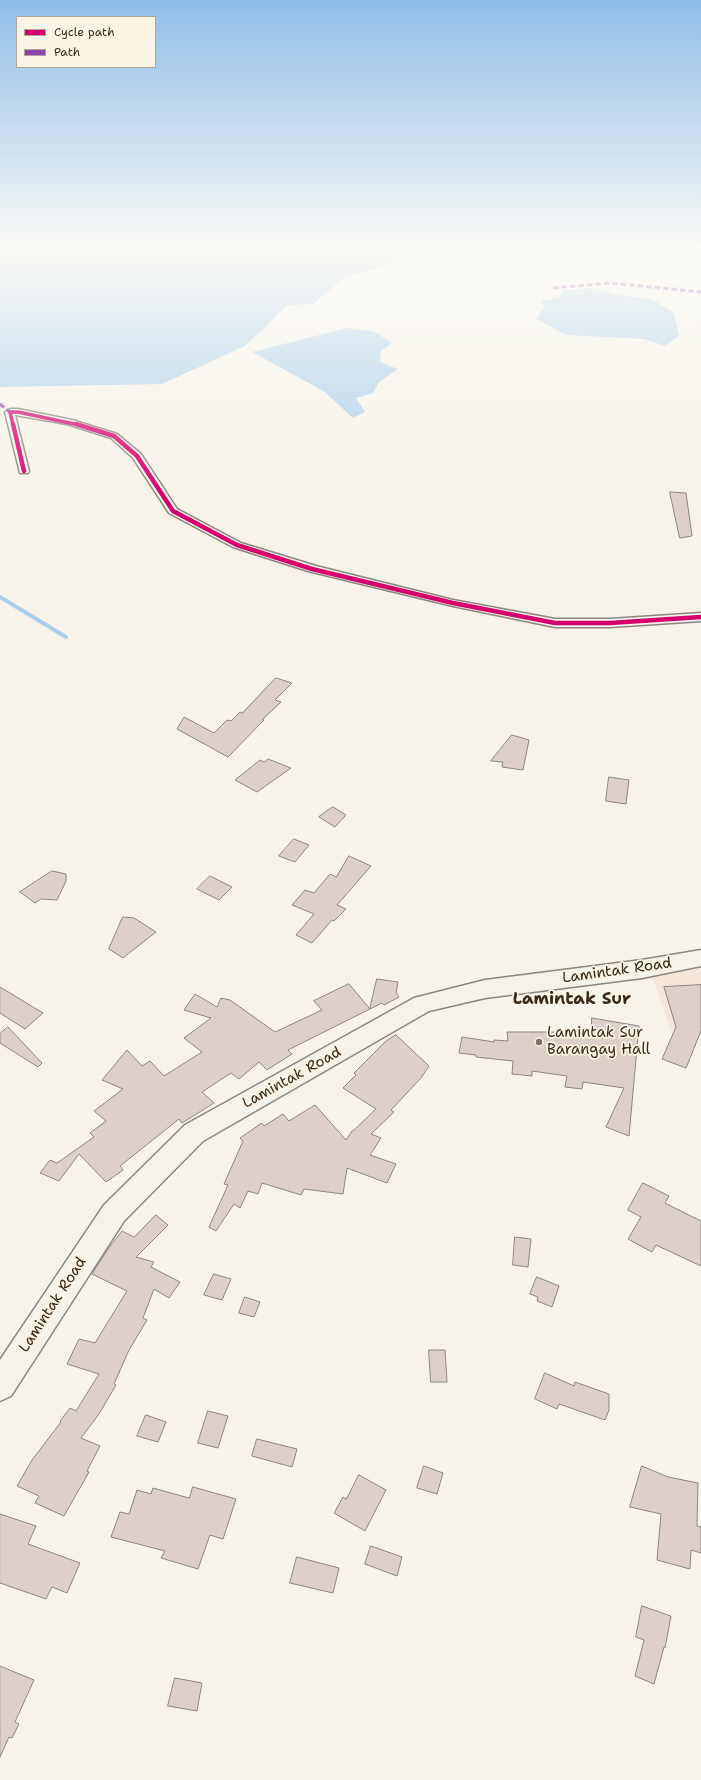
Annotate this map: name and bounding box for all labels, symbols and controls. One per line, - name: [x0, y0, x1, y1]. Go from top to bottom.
- legend: [16, 16, 156, 68]
- text: Cycle path: [54, 24, 115, 40]
- text: Path: [54, 44, 80, 60]
- street label: Lamintak Road: [561, 954, 673, 988]
- district label: Lamintak Sur: [513, 990, 631, 1010]
- place label: Lamintak Sur Barangay Hall: [547, 1024, 650, 1059]
- marker: Lamintak Sur Barangay Hall: [534, 1037, 544, 1047]
- street label: Lamintak Road: [239, 1043, 345, 1113]
- street label: Lamintak Road: [15, 1254, 91, 1356]

